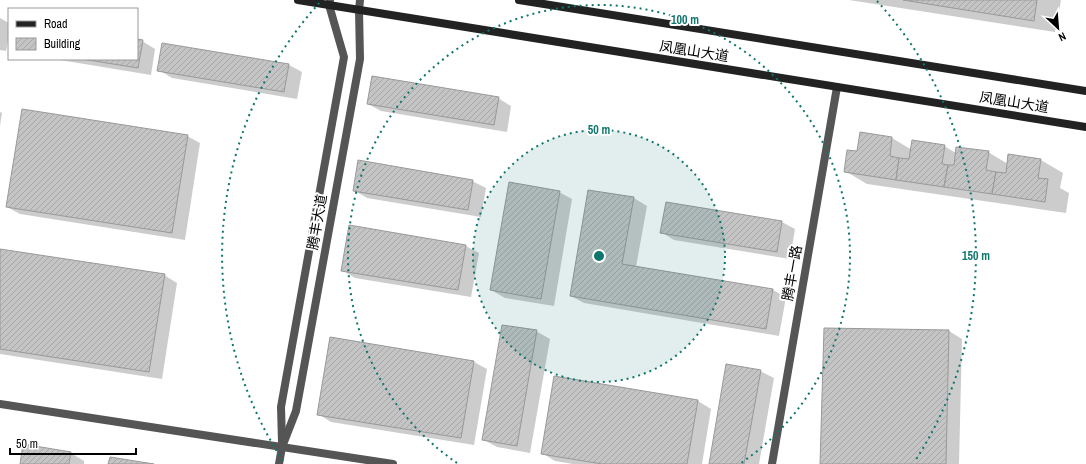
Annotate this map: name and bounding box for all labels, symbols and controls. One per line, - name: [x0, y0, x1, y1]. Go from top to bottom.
- legend: [8, 8, 138, 60]
- north arrow: [1038, 8, 1078, 48]
- text: 100 m: [671, 12, 699, 28]
- text: Road: [44, 16, 68, 32]
- text: N: [1056, 29, 1068, 45]
- text: Building: [44, 36, 81, 52]
- street label: 凤凰山大道: [658, 37, 730, 65]
- street label: 凤凰山大道: [978, 88, 1050, 116]
- text: 50 m: [588, 122, 610, 138]
- street label: 腾丰大道: [303, 193, 331, 251]
- street label: 腾丰一路: [778, 244, 806, 302]
- text: 150 m: [962, 248, 990, 264]
- centre of rings: [592, 249, 606, 263]
- scale bar: [10, 430, 136, 456]
- text: 50 m: [16, 436, 38, 452]

